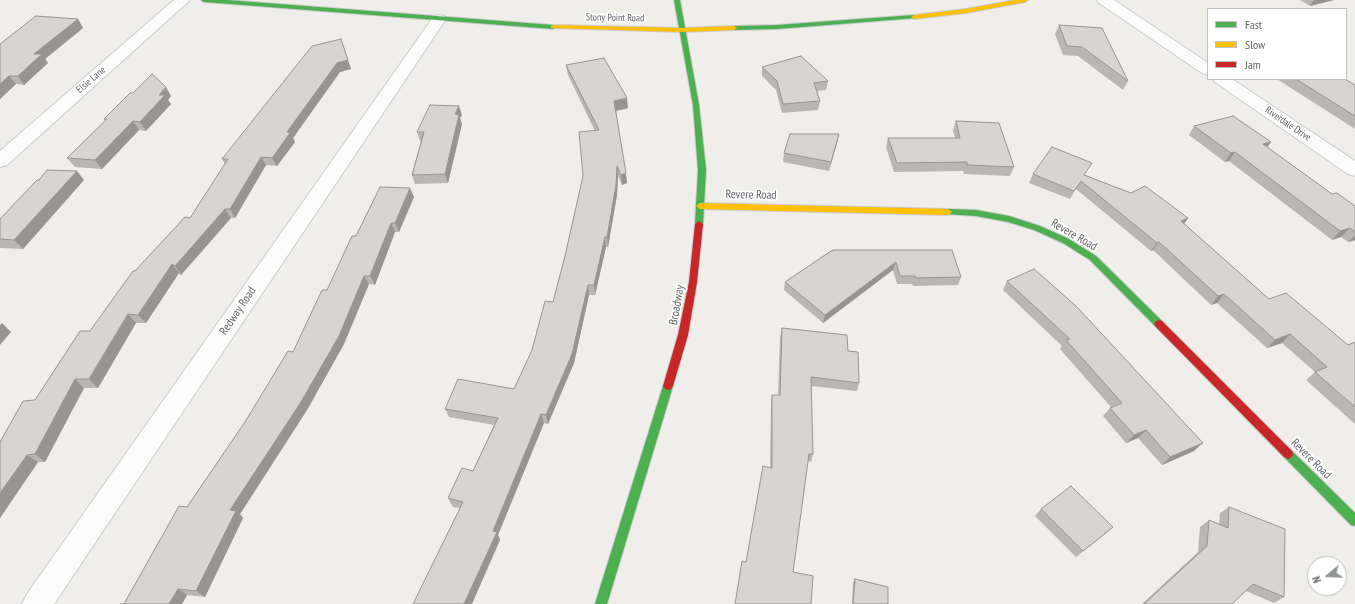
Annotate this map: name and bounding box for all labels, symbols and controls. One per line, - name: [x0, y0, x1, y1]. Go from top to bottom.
- legend: [1207, 8, 1347, 80]
- street label: Stony Point Road: [586, 11, 644, 25]
- text: Fast: [1245, 17, 1262, 32]
- text: Slow: [1245, 37, 1265, 52]
- text: Jam: [1245, 57, 1261, 72]
- street label: Elsie Lane: [74, 64, 108, 96]
- street label: Riverdale Drive: [1263, 104, 1313, 144]
- street label: Revere Road: [725, 187, 777, 203]
- street label: Revere Road: [1048, 216, 1100, 254]
- street label: Redway Road: [217, 284, 259, 338]
- street label: Broadway: [666, 284, 688, 326]
- street label: Revere Road: [1288, 436, 1334, 482]
- north arrow: [1307, 556, 1347, 596]
- text: N: [1309, 574, 1324, 585]

